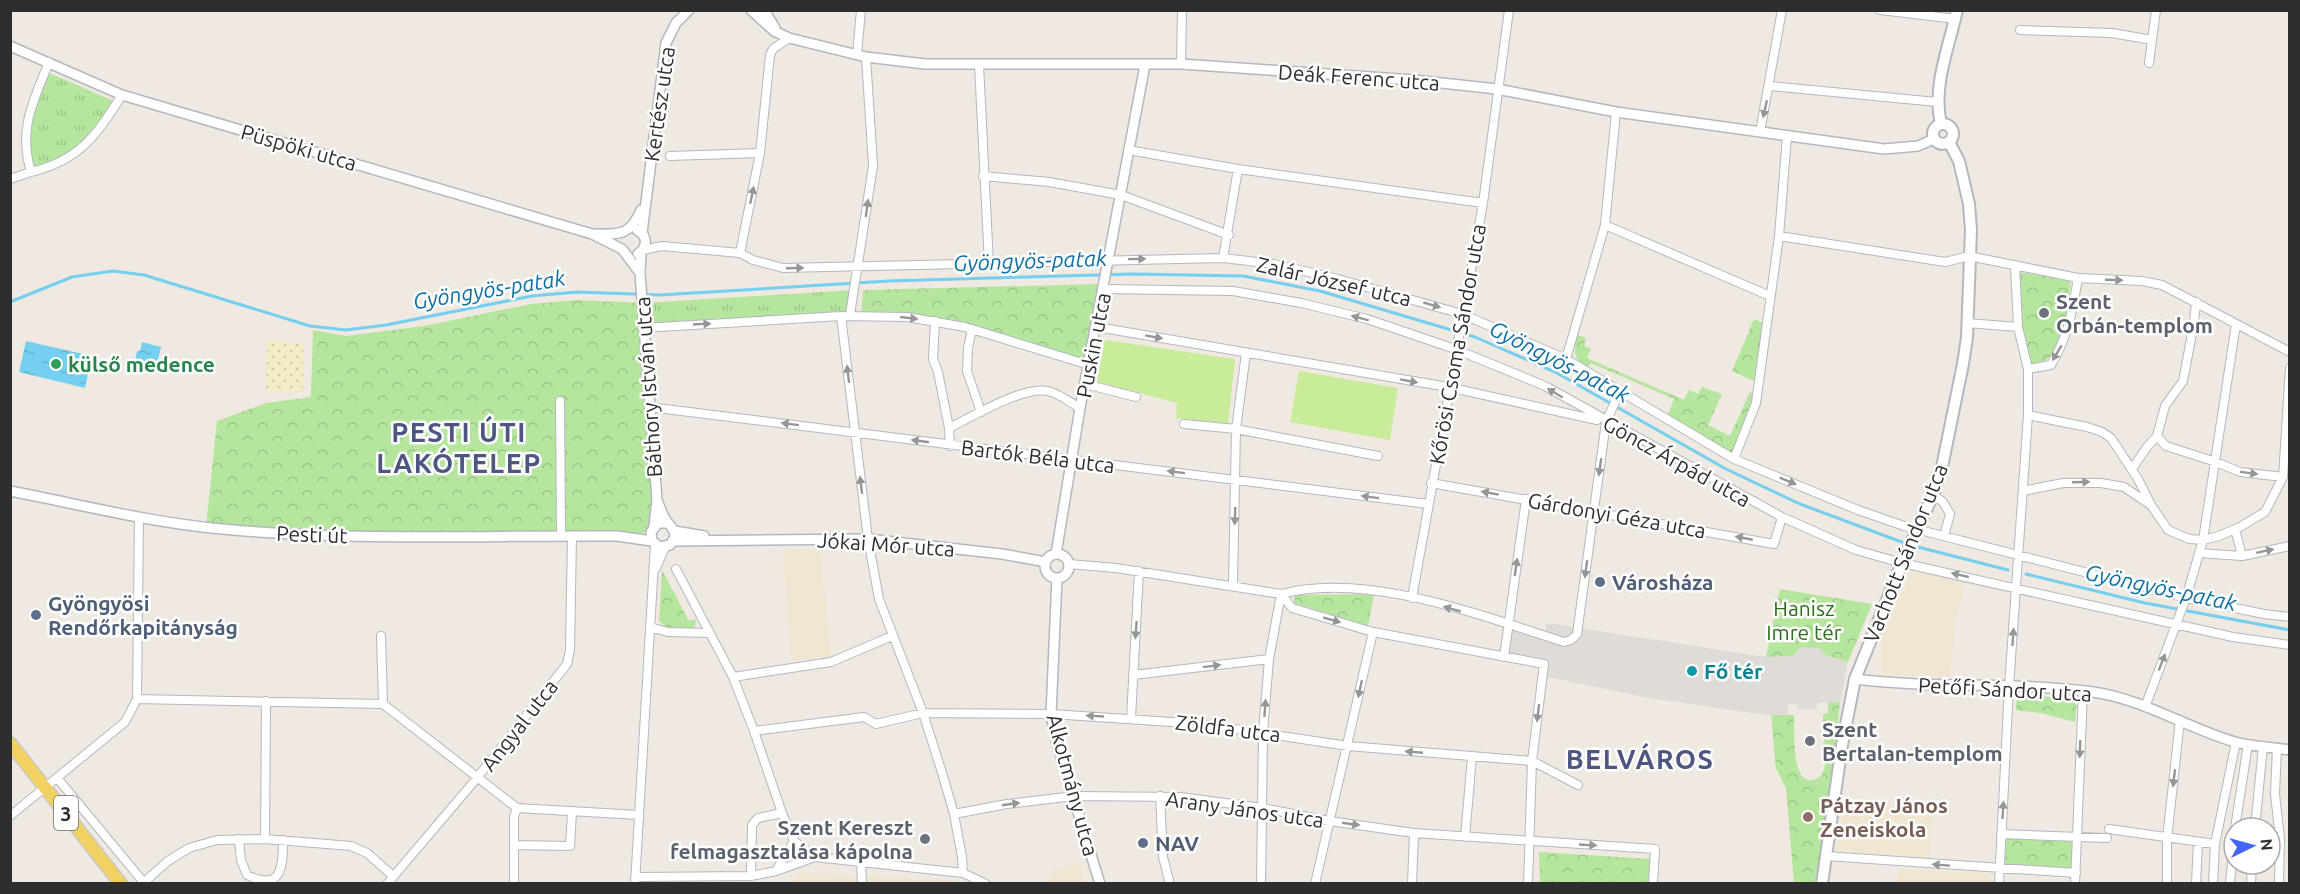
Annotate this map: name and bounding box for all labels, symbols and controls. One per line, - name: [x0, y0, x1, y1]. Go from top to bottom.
- street label: Kertész utca: [639, 45, 679, 163]
- street label: Deák Ferenc utca: [1277, 59, 1441, 95]
- one-way arrow: [1760, 100, 1769, 119]
- street label: Püspöki utca: [238, 119, 360, 175]
- one-way arrow: [747, 186, 757, 205]
- one-way arrow: [862, 198, 871, 217]
- street label: Kőrösi Csoma Sándor utca: [1424, 222, 1490, 466]
- water label: Gyöngyös-patak: [952, 245, 1108, 275]
- street label: Zalár József utca: [1254, 252, 1414, 310]
- one-way arrow: [1128, 255, 1147, 264]
- one-way arrow: [786, 263, 805, 273]
- water label: Gyöngyös-patak: [411, 264, 568, 313]
- one-way arrow: [2105, 275, 2124, 284]
- place label: Szent Orbán-templom: [2056, 289, 2213, 337]
- street label: Puskin utca: [1071, 290, 1115, 400]
- street label: Báthory István utca: [630, 296, 666, 478]
- one-way arrow: [1423, 301, 1441, 310]
- marker: Szent Orbán-templom: [2037, 306, 2051, 320]
- one-way arrow: [1351, 312, 1369, 322]
- one-way arrow: [899, 313, 918, 323]
- water label: Gyöngyös-patak: [1486, 315, 1635, 407]
- one-way arrow: [692, 319, 711, 329]
- one-way arrow: [1145, 333, 1164, 342]
- one-way arrow: [2053, 345, 2063, 362]
- place label: külső medence: [68, 352, 215, 376]
- marker: külső medence: [49, 357, 63, 371]
- one-way arrow: [843, 364, 853, 383]
- one-way arrow: [1399, 376, 1418, 385]
- one-way arrow: [1546, 388, 1563, 398]
- street label: Göncz Árpád utca: [1599, 411, 1755, 511]
- district label: PESTI ÚTI LAKÓTELEP: [376, 415, 542, 478]
- one-way arrow: [780, 419, 799, 428]
- street label: Bartók Béla utca: [960, 435, 1116, 477]
- one-way arrow: [911, 437, 930, 446]
- one-way arrow: [1596, 457, 1605, 476]
- street label: Vachott Sándor utca: [1858, 460, 1952, 646]
- one-way arrow: [1167, 467, 1186, 477]
- one-way arrow: [2239, 468, 2258, 477]
- one-way arrow: [857, 476, 866, 495]
- one-way arrow: [1779, 477, 1797, 486]
- one-way arrow: [2071, 478, 2090, 487]
- one-way arrow: [1480, 488, 1499, 497]
- street label: Gárdonyi Géza utca: [1526, 488, 1708, 542]
- one-way arrow: [1360, 492, 1379, 501]
- one-way arrow: [1230, 507, 1240, 526]
- street label: Pesti út: [276, 521, 348, 547]
- street label: Jókai Mór utca: [816, 527, 956, 561]
- one-way arrow: [1734, 533, 1753, 542]
- one-way arrow: [2256, 546, 2275, 555]
- one-way arrow: [1512, 557, 1521, 576]
- water label: Gyöngyös-patak: [2083, 559, 2240, 615]
- one-way arrow: [1582, 560, 1591, 579]
- one-way arrow: [1951, 569, 1969, 579]
- place label: Városháza: [1612, 570, 1714, 594]
- marker: Városháza: [1593, 575, 1607, 589]
- place label: Gyöngyösi Rendőrkapitányság: [48, 591, 238, 639]
- park label: Hanisz Imre tér: [1766, 596, 1842, 644]
- one-way arrow: [1443, 603, 1461, 613]
- marker: Gyöngyösi Rendőrkapitányság: [29, 608, 43, 622]
- one-way arrow: [1323, 616, 1341, 625]
- one-way arrow: [1131, 620, 1140, 639]
- one-way arrow: [2008, 628, 2018, 647]
- one-way arrow: [2158, 653, 2167, 671]
- place label: Fő tér: [1704, 659, 1763, 683]
- one-way arrow: [1202, 661, 1221, 671]
- marker: Fő tér: [1685, 664, 1699, 678]
- street label: Petőfi Sándor utca: [1917, 672, 2093, 706]
- street label: Angyal utca: [476, 674, 562, 776]
- one-way arrow: [1355, 680, 1364, 699]
- one-way arrow: [1260, 698, 1270, 717]
- one-way arrow: [1533, 703, 1543, 722]
- street label: Zöldfa utca: [1174, 710, 1282, 746]
- street label: Alkotmány utca: [1042, 711, 1104, 859]
- one-way arrow: [1085, 712, 1104, 721]
- place label: Szent Bertalan-templom: [1822, 717, 2003, 765]
- marker: Szent Bertalan-templom: [1803, 734, 1817, 748]
- one-way arrow: [2076, 740, 2085, 759]
- district label: BELVÁROS: [1566, 742, 1714, 774]
- one-way arrow: [1404, 747, 1423, 757]
- one-way arrow: [2169, 769, 2178, 788]
- street label: Arany János utca: [1165, 786, 1325, 832]
- place label: Pátzay János Zeneiskola: [1820, 793, 1948, 841]
- road number: 3: [54, 796, 78, 830]
- one-way arrow: [1002, 799, 1021, 808]
- one-way arrow: [1998, 801, 2007, 820]
- marker: Pátzay János Zeneiskola: [1801, 810, 1815, 824]
- place label: Szent Kereszt felmagasztalása kápolna: [670, 815, 913, 863]
- north arrow: [2222, 816, 2282, 876]
- one-way arrow: [1341, 820, 1360, 829]
- place label: NAV: [1155, 831, 1199, 855]
- marker: Szent Kereszt felmagasztalása kápolna: [918, 832, 932, 846]
- marker: NAV: [1136, 836, 1150, 850]
- text: N: [2257, 838, 2276, 851]
- one-way arrow: [1578, 840, 1597, 850]
- one-way arrow: [1932, 860, 1951, 869]

